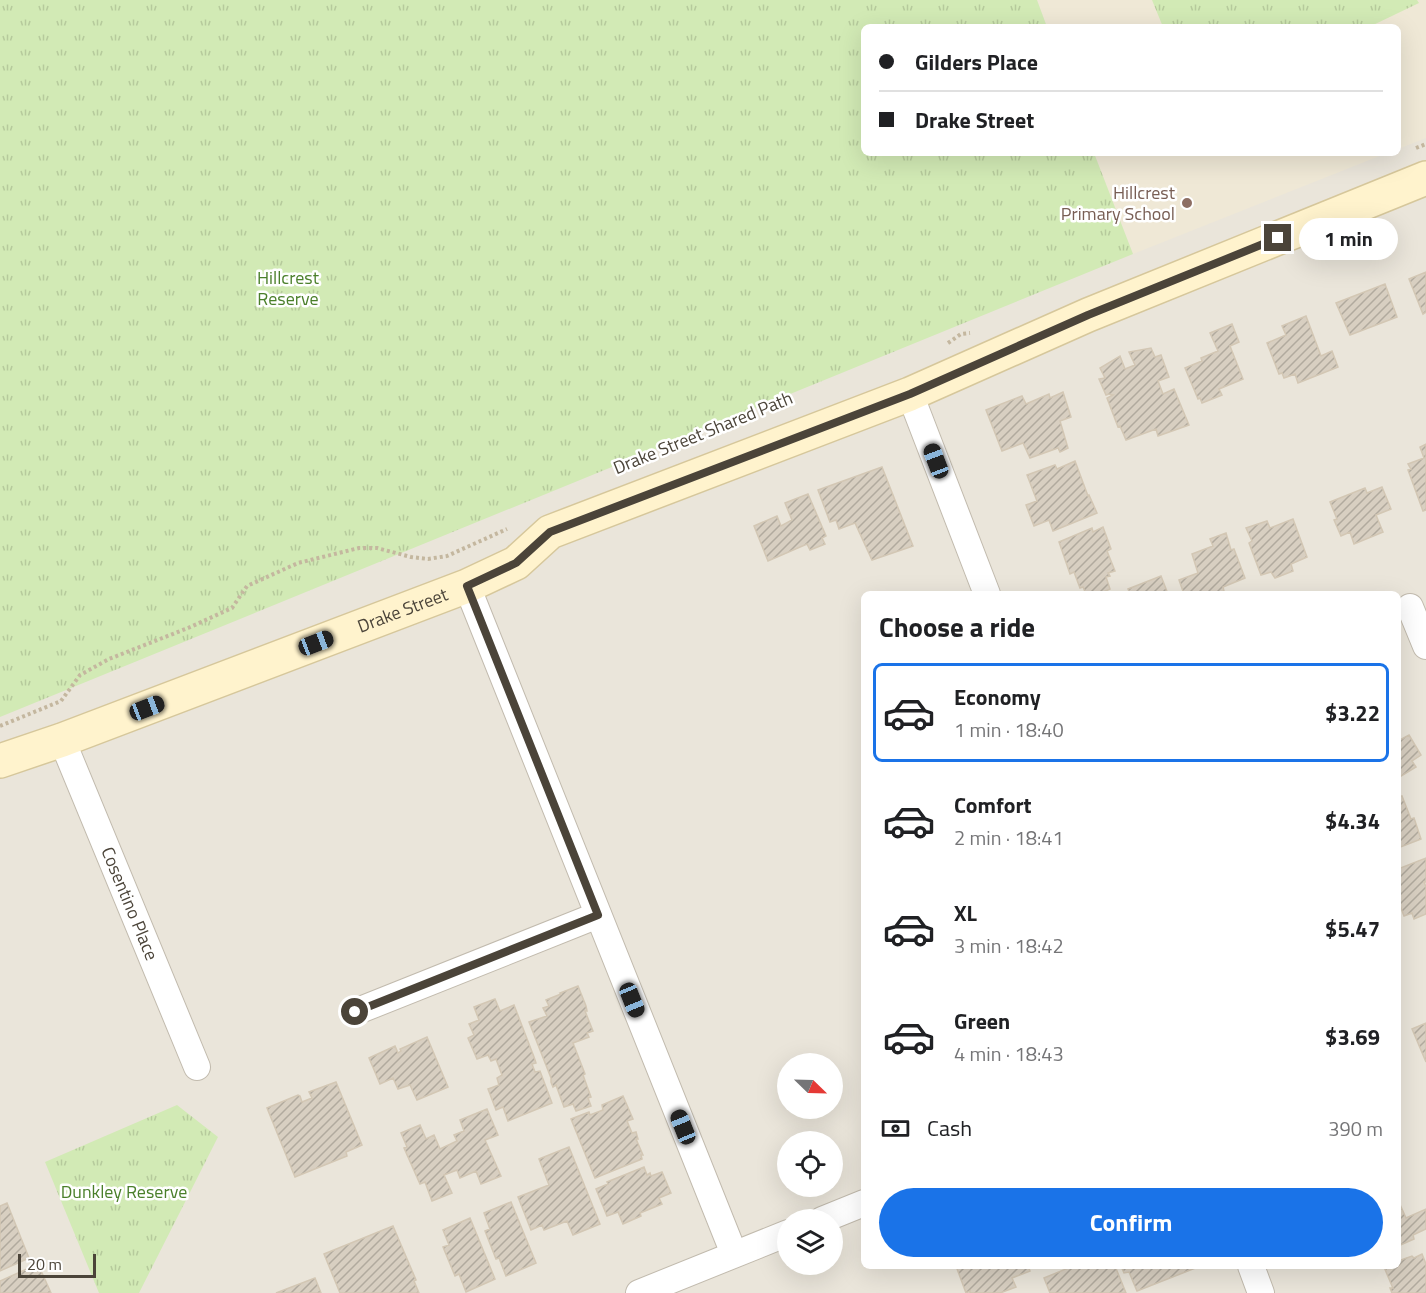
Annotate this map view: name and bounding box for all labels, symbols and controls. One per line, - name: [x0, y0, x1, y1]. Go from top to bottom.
- text: Gilders Place: [915, 45, 1038, 79]
- text: Drake Street: [915, 103, 1034, 137]
- place label: Hillcrest Primary School: [1061, 179, 1176, 227]
- marker: Hillcrest Primary School: [1180, 196, 1194, 210]
- callout: 1 min: [1299, 217, 1398, 259]
- text: 1 min: [1324, 223, 1373, 254]
- route end: [1264, 224, 1291, 251]
- park label: Hillcrest Reserve: [257, 264, 320, 312]
- street label: Drake Street Shared Path: [609, 384, 797, 481]
- car: [921, 441, 951, 481]
- street label: Drake Street: [353, 580, 452, 639]
- text: Choose a ride: [879, 606, 1035, 647]
- car: [296, 628, 336, 658]
- text: Economy: [954, 680, 1041, 714]
- icon: car: [882, 686, 936, 740]
- car: [127, 693, 167, 723]
- text: $3.22: [1325, 696, 1380, 730]
- text: 1 min · 18:40: [954, 714, 1064, 745]
- text: Comfort: [954, 788, 1032, 822]
- icon: car: [882, 794, 936, 848]
- text: $4.34: [1325, 804, 1380, 838]
- text: 2 min · 18:41: [954, 822, 1064, 853]
- street label: Cosentino Place: [95, 843, 165, 964]
- text: XL: [954, 896, 977, 930]
- icon: car: [882, 902, 936, 956]
- text: $5.47: [1325, 912, 1380, 946]
- text: 3 min · 18:42: [954, 930, 1064, 961]
- car: [617, 980, 647, 1020]
- route start: [341, 998, 368, 1025]
- text: Green: [954, 1004, 1010, 1038]
- icon: car: [882, 1010, 936, 1064]
- text: $3.69: [1325, 1020, 1380, 1054]
- text: 4 min · 18:43: [954, 1038, 1064, 1069]
- north arrow: [777, 1053, 843, 1119]
- map controls: [777, 1053, 843, 1275]
- car: [668, 1107, 698, 1147]
- text: Cash: [927, 1111, 972, 1145]
- icon: cash: [879, 1112, 912, 1145]
- text: 390 m: [1328, 1113, 1383, 1144]
- button: locate: [777, 1131, 843, 1197]
- park label: Dunkley Reserve: [61, 1178, 187, 1205]
- button: Confirm: [879, 1188, 1383, 1257]
- button: layers: [777, 1209, 843, 1275]
- scale bar: [18, 1251, 96, 1278]
- text: 20 m: [27, 1252, 62, 1276]

